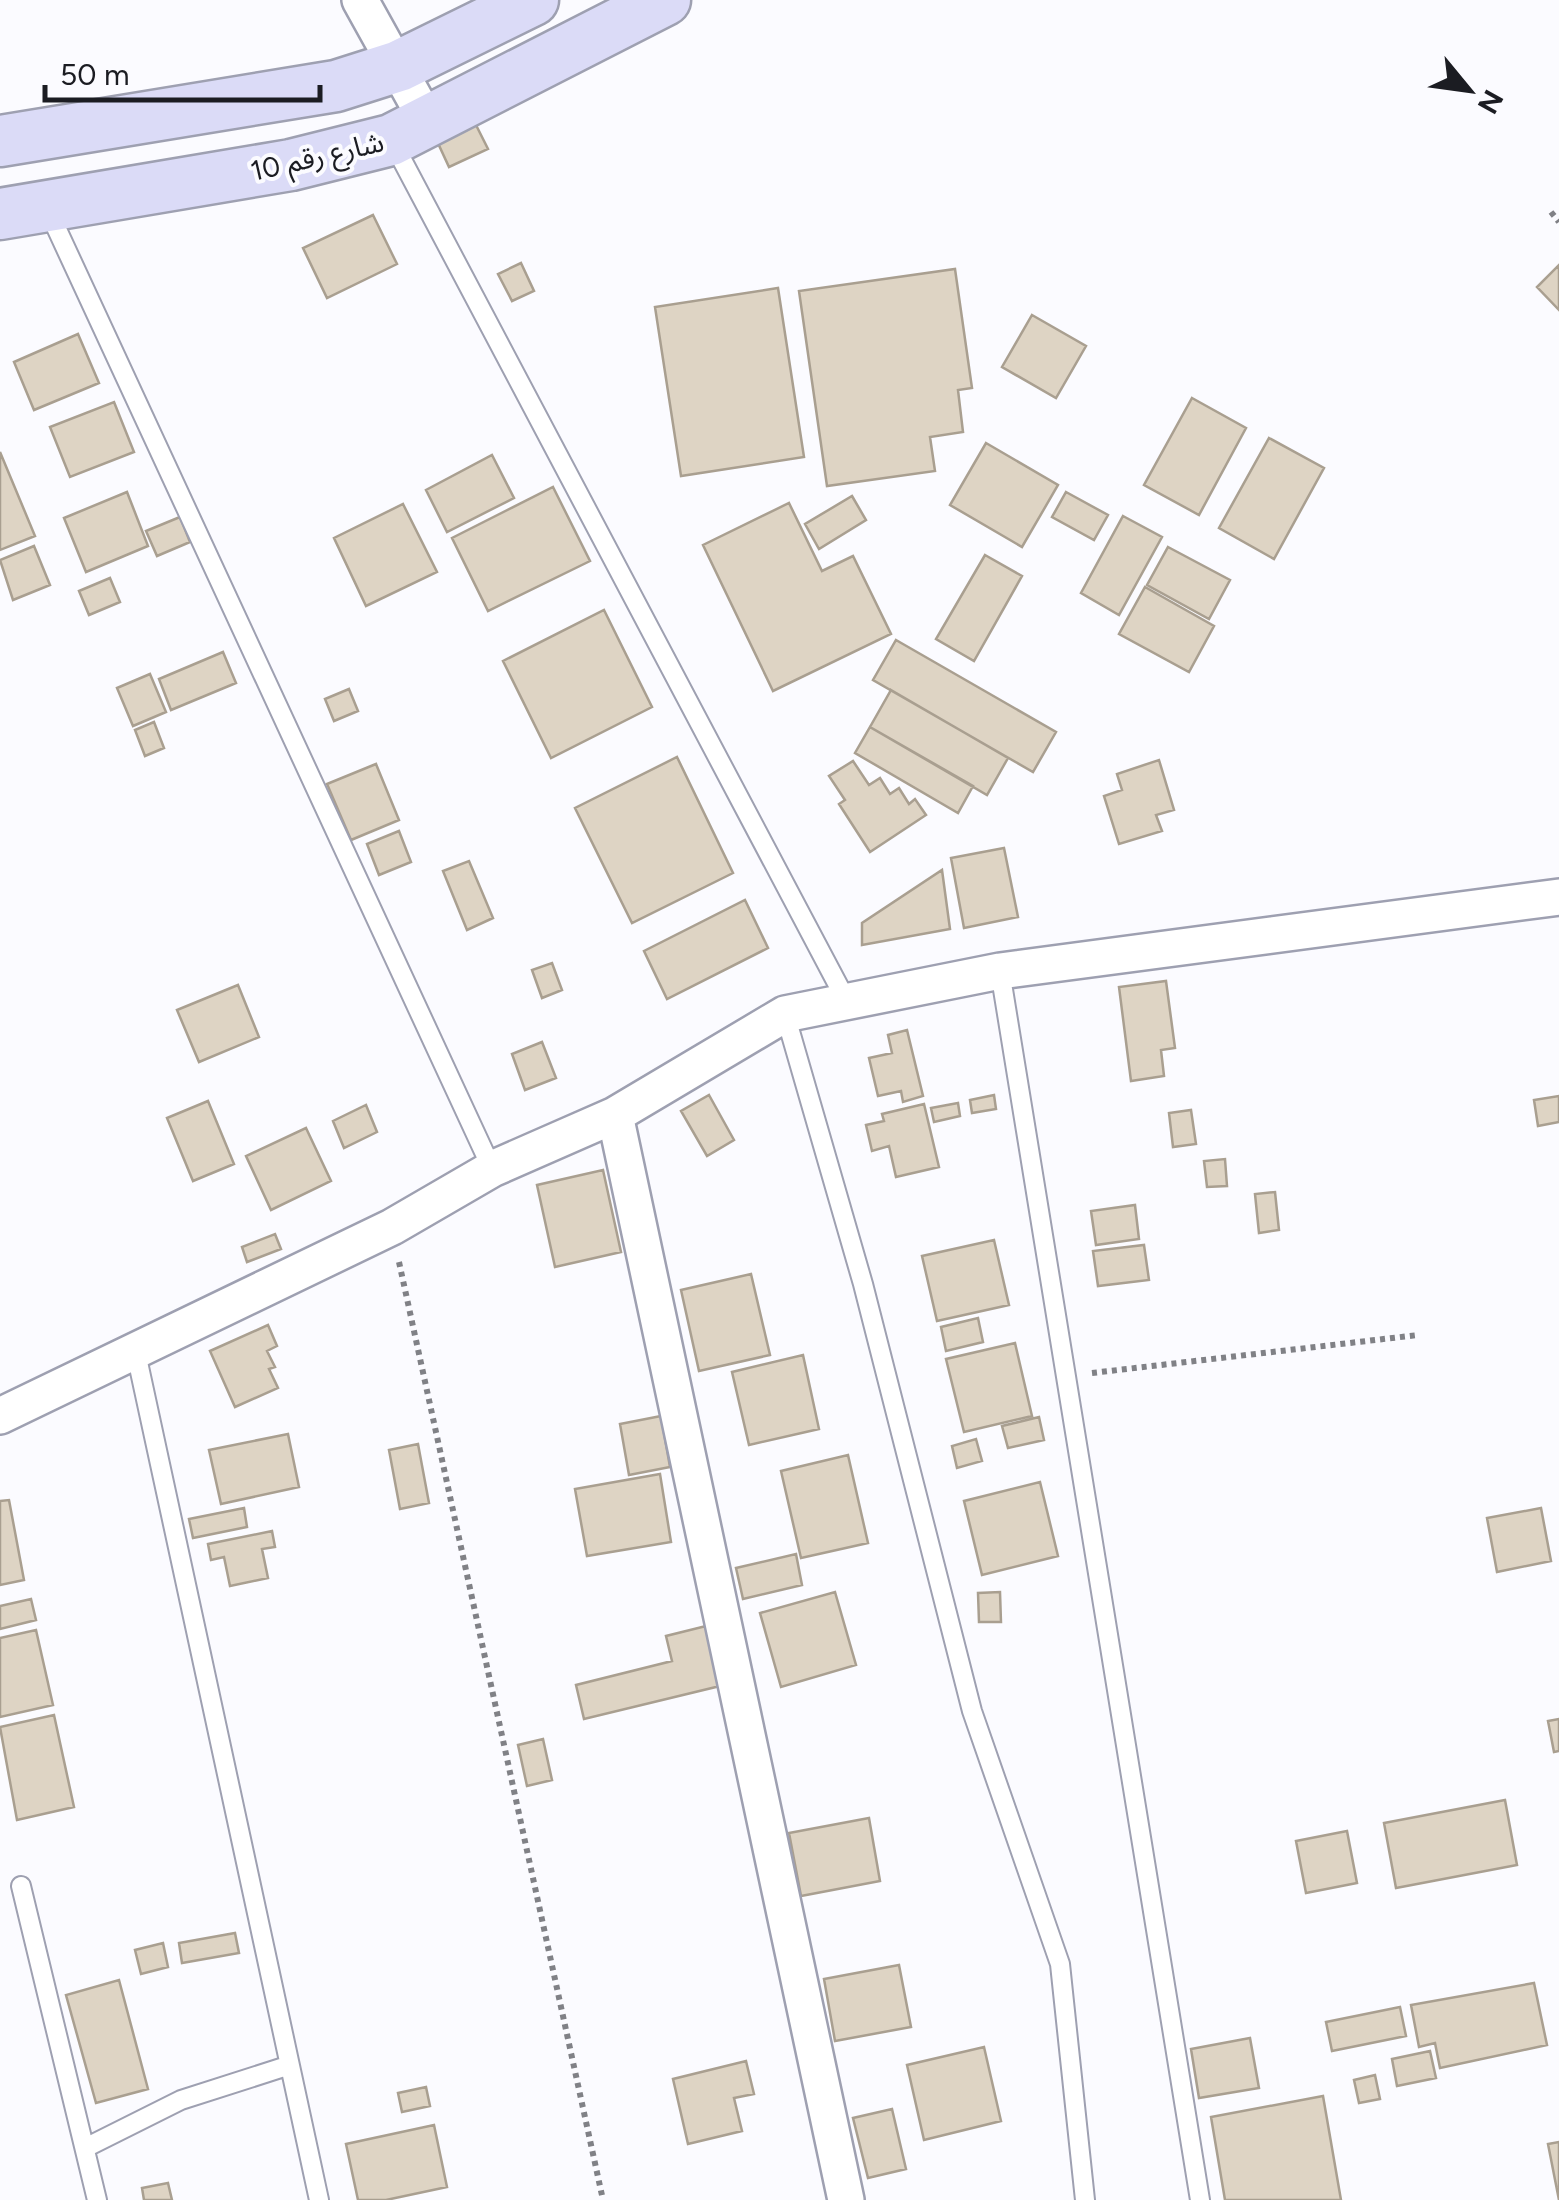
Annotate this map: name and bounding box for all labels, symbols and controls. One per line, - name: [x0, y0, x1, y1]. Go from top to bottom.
- scale bar: [45, 40, 320, 102]
- north arrow: [1419, 40, 1519, 140]
- text: 50 m: [60, 56, 129, 93]
- text: N: [1471, 84, 1511, 120]
- street label: شارع رقم 10: [247, 124, 388, 193]

